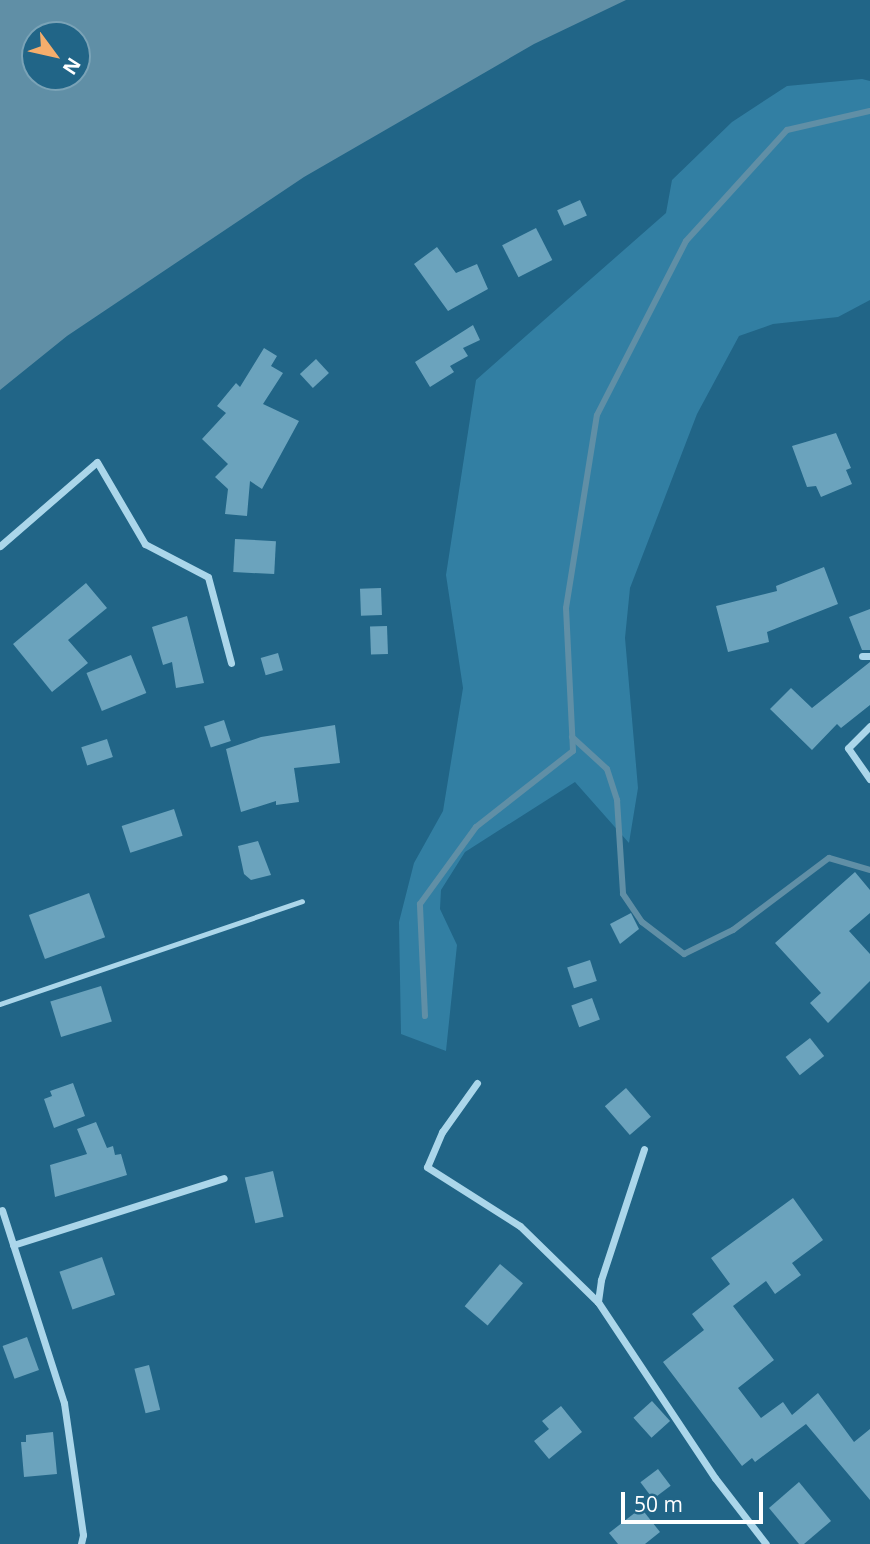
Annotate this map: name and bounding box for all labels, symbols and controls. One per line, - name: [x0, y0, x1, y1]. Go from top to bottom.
- north arrow: [21, 21, 91, 91]
- text: N: [57, 53, 87, 80]
- scale bar: [625, 1478, 767, 1522]
- text: 50 m: [634, 1490, 683, 1518]

